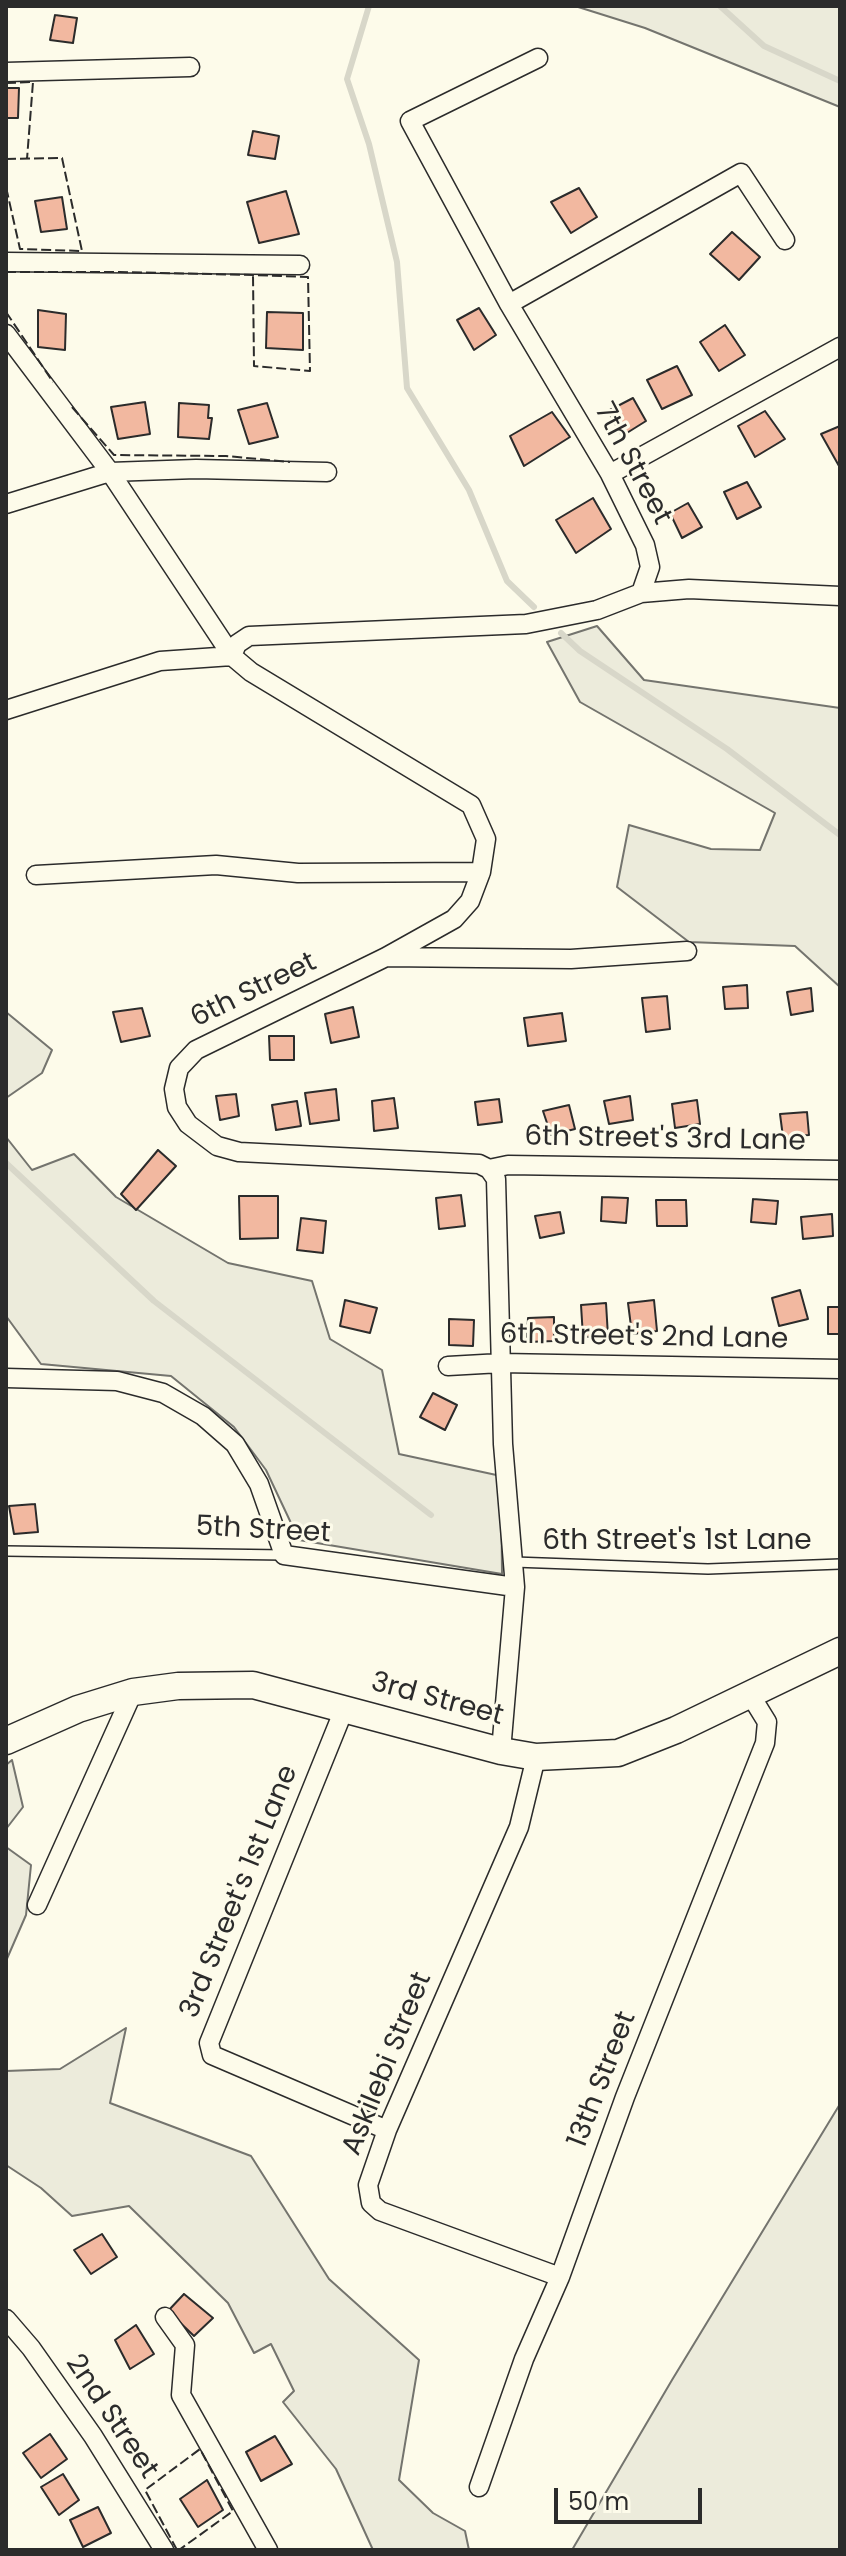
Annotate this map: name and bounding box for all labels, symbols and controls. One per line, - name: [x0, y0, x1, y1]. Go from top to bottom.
- street label: 7th Street: [586, 397, 678, 531]
- street label: 6th Street: [186, 946, 322, 1036]
- street label: 6th Street's 3rd Lane: [524, 1121, 806, 1159]
- street label: 6th Street's 2nd Lane: [499, 1319, 789, 1357]
- street label: 5th Street: [195, 1511, 331, 1551]
- street label: 6th Street's 1st Lane: [542, 1525, 812, 1559]
- street label: 3rd Street: [367, 1666, 507, 1734]
- street label: 3rd Street's 1st Lane: [174, 1761, 306, 2023]
- street label: Askilebi Street: [336, 1968, 440, 2160]
- street label: 13th Street: [562, 2007, 644, 2153]
- street label: 2nd Street: [57, 2349, 165, 2485]
- scale bar: [558, 2472, 706, 2522]
- text: 50 m: [568, 2485, 629, 2518]

